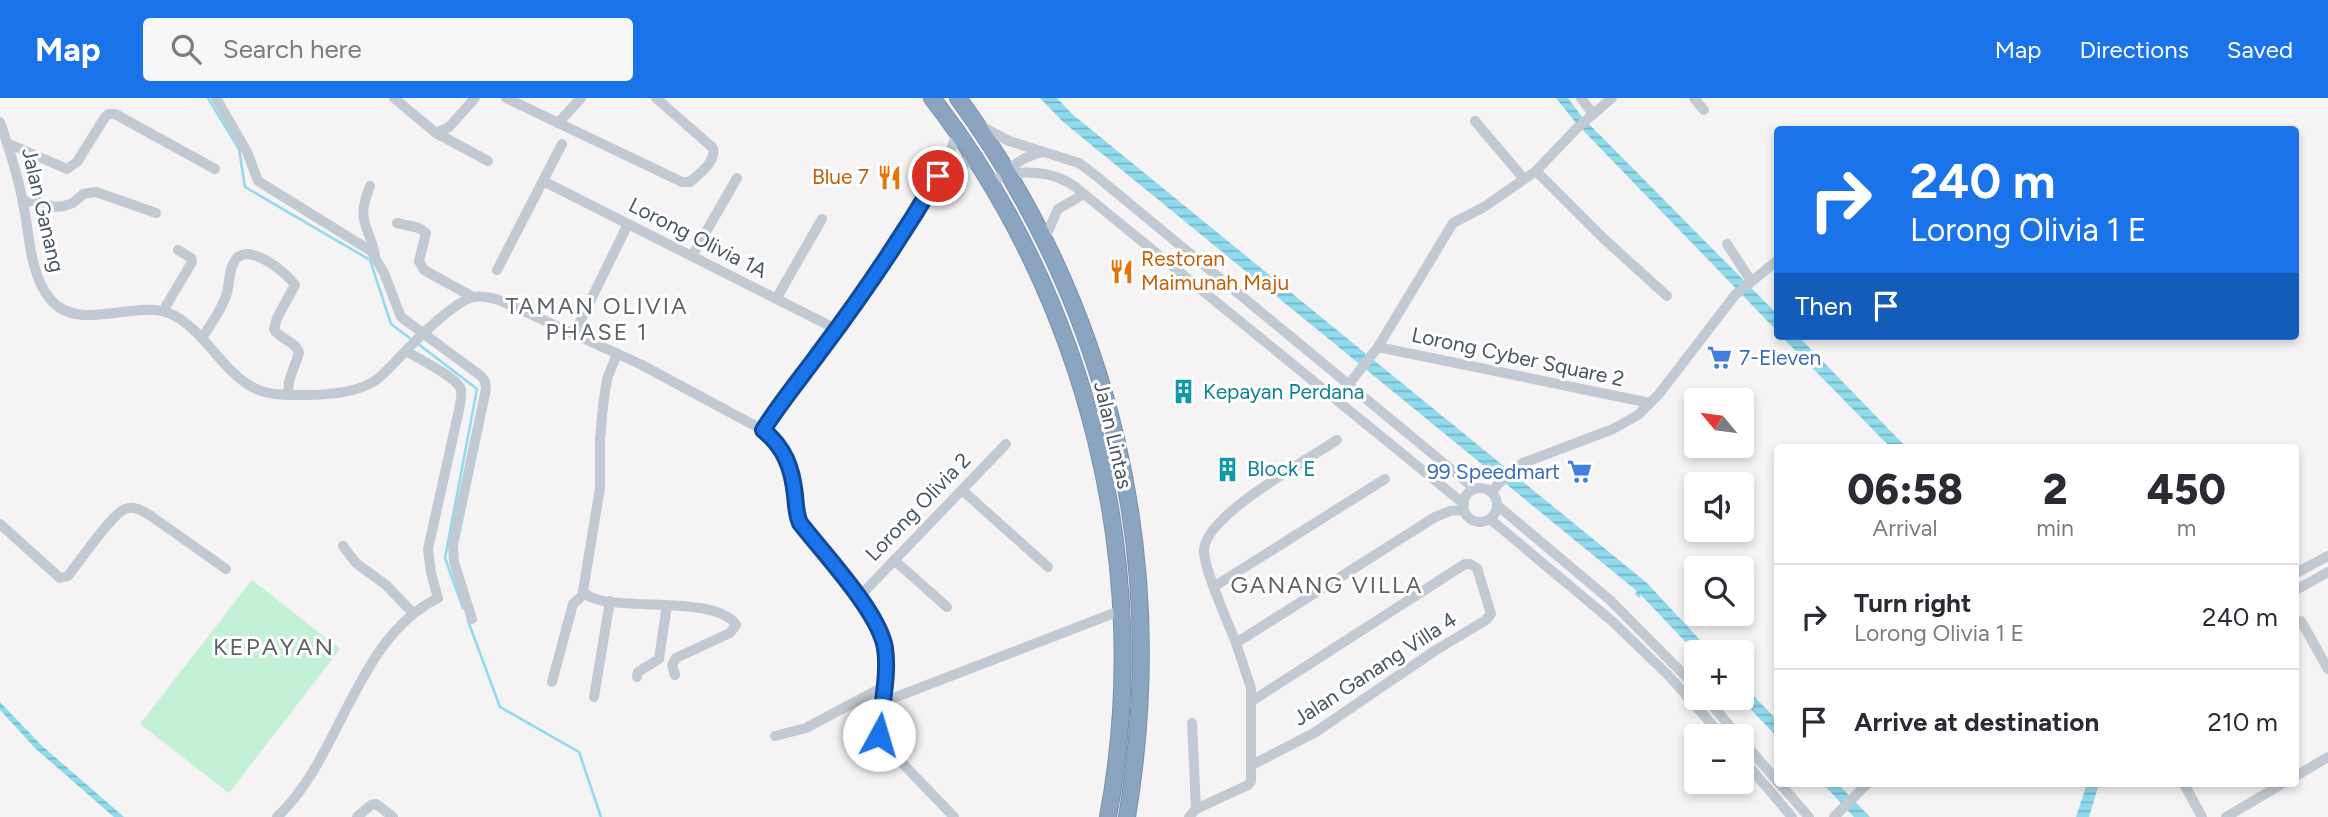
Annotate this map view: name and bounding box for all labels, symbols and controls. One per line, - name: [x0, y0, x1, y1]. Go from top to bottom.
- search box: [143, 18, 633, 81]
- text: Map: [35, 30, 101, 69]
- icon: search: [167, 30, 205, 68]
- text: Search here: [223, 33, 362, 65]
- text: Map: [1995, 35, 2041, 64]
- text: Directions: [2079, 35, 2189, 64]
- text: Saved: [2227, 35, 2293, 64]
- street label: Jalan Ganang: [17, 145, 70, 275]
- pin: [908, 146, 968, 206]
- text: 240 m: [1910, 151, 2056, 210]
- icon: right: [1795, 154, 1886, 245]
- icon: arrive: [919, 157, 957, 195]
- restaurant icon: Blue 7: [875, 163, 903, 191]
- place label: Blue 7: [812, 164, 869, 189]
- street label: Lorong Olivia 1A: [625, 192, 772, 283]
- text: Lorong Olivia 1 E: [1910, 211, 2147, 249]
- place label: Restoran Maimunah Maju: [1141, 246, 1289, 295]
- restaurant icon: Restoran Maimunah Maju: [1107, 257, 1135, 285]
- icon: arrive: [1867, 287, 1905, 325]
- text: Then: [1795, 290, 1853, 322]
- district label: TAMAN OLIVIA PHASE 1: [506, 292, 689, 346]
- street label: Lorong Cyber Square 2: [1409, 322, 1627, 391]
- supermarket icon: 7-Eleven: [1705, 344, 1733, 372]
- place label: 7-Eleven: [1739, 345, 1821, 370]
- building icon: Kepayan Perdana: [1169, 378, 1197, 406]
- street label: Jalan Lintas: [1089, 379, 1138, 491]
- place label: Kepayan Perdana: [1203, 379, 1364, 404]
- north arrow: [1684, 388, 1754, 458]
- map controls: [1684, 388, 1754, 794]
- street label: Lorong Olivia 2: [860, 447, 976, 566]
- building icon: Block E: [1213, 455, 1241, 483]
- place label: Block E: [1247, 456, 1316, 481]
- supermarket icon: 99 Speedmart: [1566, 458, 1594, 486]
- place label: 99 Speedmart: [1427, 459, 1560, 484]
- text: 06:58: [1847, 464, 1963, 515]
- text: 2: [2043, 464, 2067, 515]
- text: 450: [2147, 464, 2226, 515]
- button: sound: [1684, 472, 1754, 542]
- text: Arrival: [1873, 514, 1938, 542]
- text: min: [2036, 514, 2074, 542]
- text: m: [2177, 514, 2196, 542]
- button: search: [1684, 556, 1754, 626]
- district label: GANANG VILLA: [1231, 571, 1423, 599]
- text: Turn right: [1854, 587, 1971, 619]
- icon: right: [1795, 598, 1833, 636]
- text: 240 m: [2202, 601, 2278, 633]
- street label: Jalan Ganang Villa 4: [1288, 606, 1461, 731]
- text: Lorong Olivia 1 E: [1854, 619, 2024, 647]
- district label: KEPAYAN: [213, 632, 335, 661]
- button: +: [1684, 640, 1754, 710]
- position arrow: [842, 698, 916, 772]
- icon: arrive: [1795, 703, 1833, 741]
- text: Arrive at destination: [1854, 706, 2099, 738]
- text: 210 m: [2208, 706, 2278, 738]
- button: −: [1684, 724, 1754, 794]

